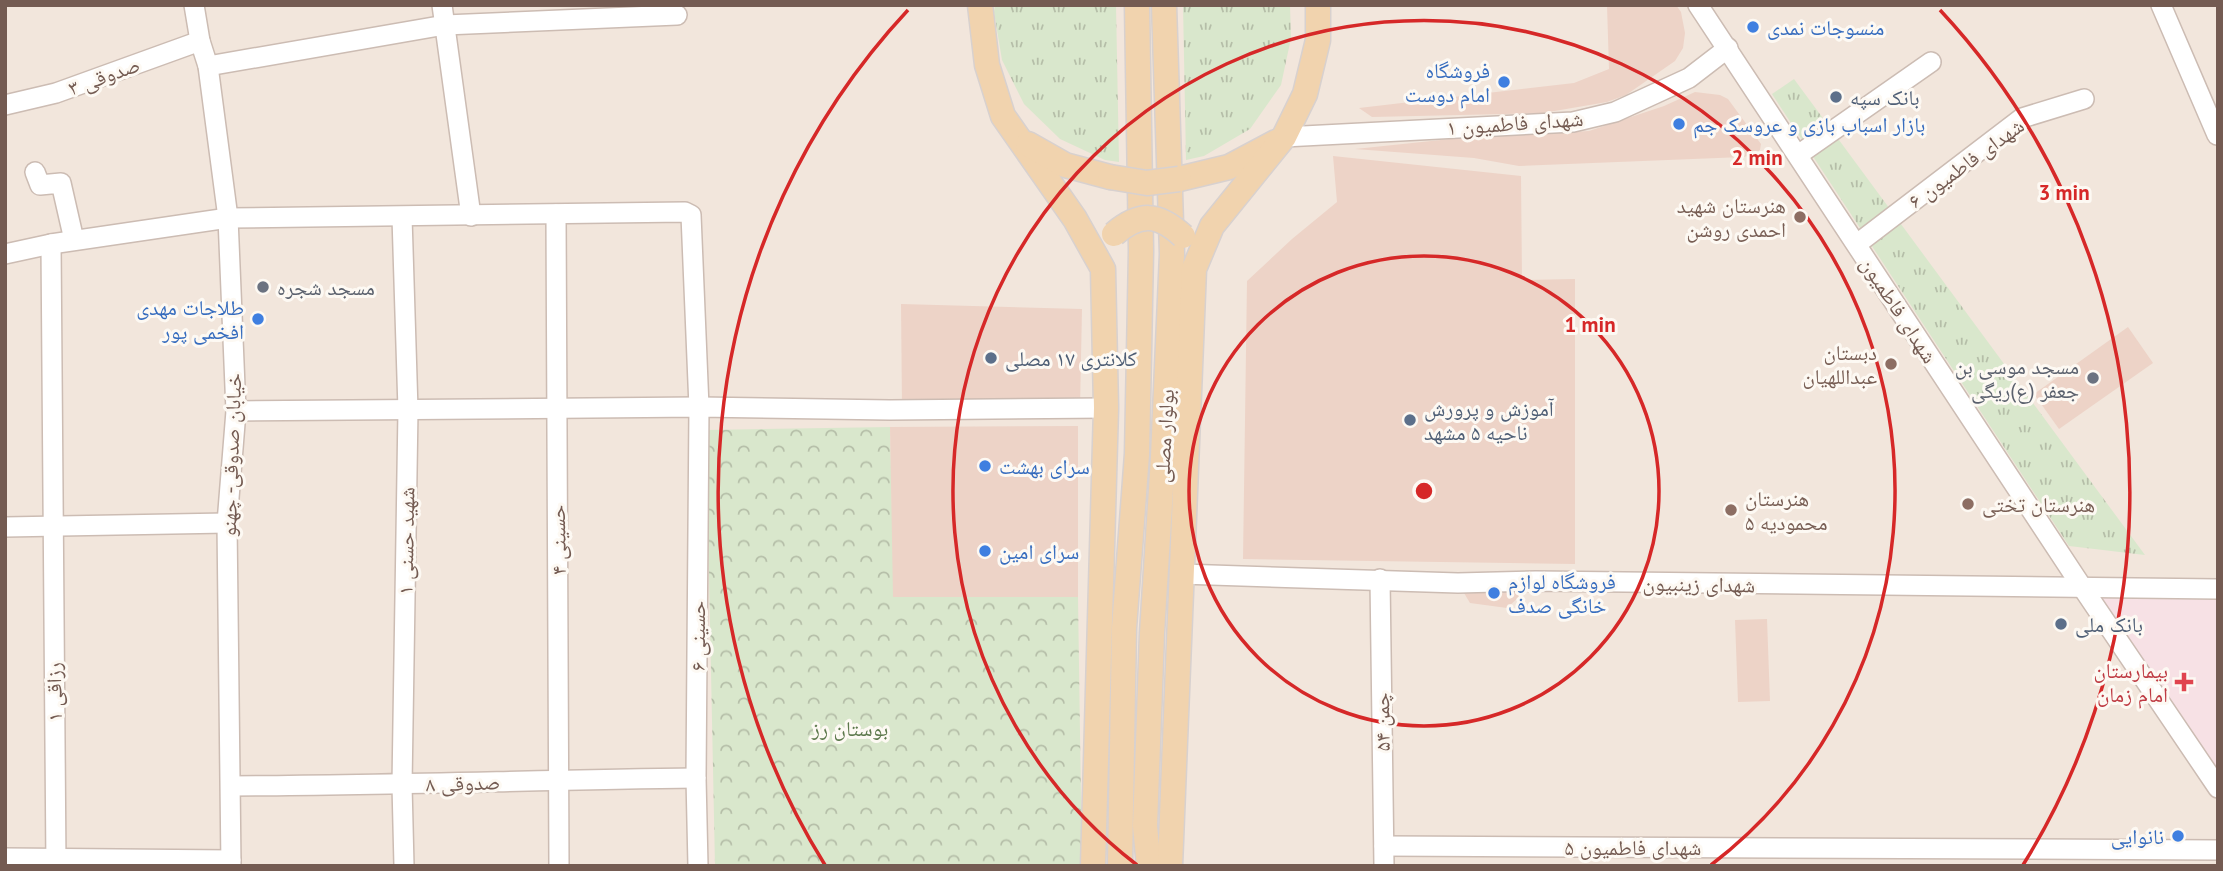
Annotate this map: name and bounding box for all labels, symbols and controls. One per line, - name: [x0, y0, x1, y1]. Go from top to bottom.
- place label: منسوجات نمدی: [1767, 14, 1884, 41]
- marker: منسوجات نمدی: [1745, 19, 1761, 35]
- street label: صدوقی ۳: [64, 51, 144, 101]
- place label: فروشگاه امام دوست: [1405, 57, 1490, 109]
- marker: فروشگاه امام دوست: [1496, 74, 1512, 90]
- place label: بانک سپه: [1850, 84, 1920, 111]
- marker: بانک سپه: [1828, 89, 1844, 105]
- street label: شهدای فاطمیون ۱: [1446, 105, 1584, 141]
- place label: بازار اسباب بازی و عروسک جم: [1693, 111, 1925, 139]
- street label: شهدای فاطمیون ۶: [1903, 112, 2029, 214]
- marker: بازار اسباب بازی و عروسک جم: [1671, 116, 1687, 132]
- text: 2 min: [1731, 144, 1783, 171]
- text: 3 min: [2038, 179, 2090, 206]
- place label: هنرستان شهید احمدی روشن: [1677, 192, 1786, 243]
- marker: هنرستان شهید احمدی روشن: [1792, 209, 1808, 225]
- street label: شهدای فاطمیون: [1855, 252, 1943, 368]
- place label: مسجد شجره: [277, 274, 375, 301]
- marker: مسجد شجره: [255, 279, 271, 295]
- place label: طلاجات مهدی افخمی پور: [136, 294, 244, 345]
- marker: طلاجات مهدی افخمی پور: [250, 311, 266, 327]
- text: 1 min: [1564, 311, 1616, 338]
- place label: دبستان عبداللهیان: [1803, 339, 1877, 390]
- place label: کلانتری ۱۷ مصلی: [1005, 345, 1137, 372]
- marker: کلانتری ۱۷ مصلی: [983, 350, 999, 366]
- place label: مسجد موسی بن جعفر (ع)ریگی: [1955, 353, 2079, 404]
- marker: دبستان عبداللهیان: [1883, 356, 1899, 372]
- marker: مسجد موسی بن جعفر (ع)ریگی: [2085, 370, 2101, 386]
- street label: خیابان صدوقی- چهنو: [215, 373, 247, 537]
- street label: بولوار مصلی: [1148, 388, 1180, 484]
- place label: آموزش و پرورش ناحیه ۵ مشهد: [1424, 395, 1554, 446]
- marker: آموزش و پرورش ناحیه ۵ مشهد: [1402, 412, 1418, 428]
- place label: سرای بهشت: [999, 453, 1090, 480]
- marker: سرای بهشت: [977, 458, 993, 474]
- centre of rings: [1412, 479, 1436, 503]
- place label: هنرستان محمودیه ۵: [1745, 485, 1828, 536]
- street label: شهید حسنی ۱: [392, 487, 420, 595]
- place label: هنرستان تختی: [1982, 491, 2095, 518]
- marker: هنرستان تختی: [1960, 496, 1976, 512]
- marker: هنرستان محمودیه ۵: [1723, 502, 1739, 518]
- street label: حسینی ۴: [544, 505, 572, 575]
- place label: سرای امین: [999, 538, 1079, 565]
- marker: سرای امین: [977, 543, 993, 559]
- place label: فروشگاه لوازم خانگی صدف: [1508, 568, 1616, 619]
- street label: شهدای زینبیون: [1642, 570, 1756, 598]
- marker: فروشگاه لوازم خانگی صدف: [1486, 585, 1502, 601]
- street label: حسینی ۶: [684, 601, 711, 671]
- place label: بانک ملی: [2075, 611, 2143, 638]
- marker: بانک ملی: [2053, 616, 2069, 632]
- place label: بیمارستان امام زمان: [2094, 657, 2168, 709]
- street label: رزاقی ۱: [40, 662, 68, 722]
- marker: بیمارستان امام زمان: [2174, 672, 2194, 692]
- street label: چمن ۵۴: [1368, 692, 1396, 752]
- park label: بوستان رز: [811, 715, 888, 742]
- street label: صدوقی ۸: [425, 768, 501, 798]
- place label: نانوایی: [2111, 823, 2164, 850]
- marker: نانوایی: [2170, 828, 2186, 844]
- street label: شهدای فاطمیون ۵: [1565, 834, 1701, 861]

